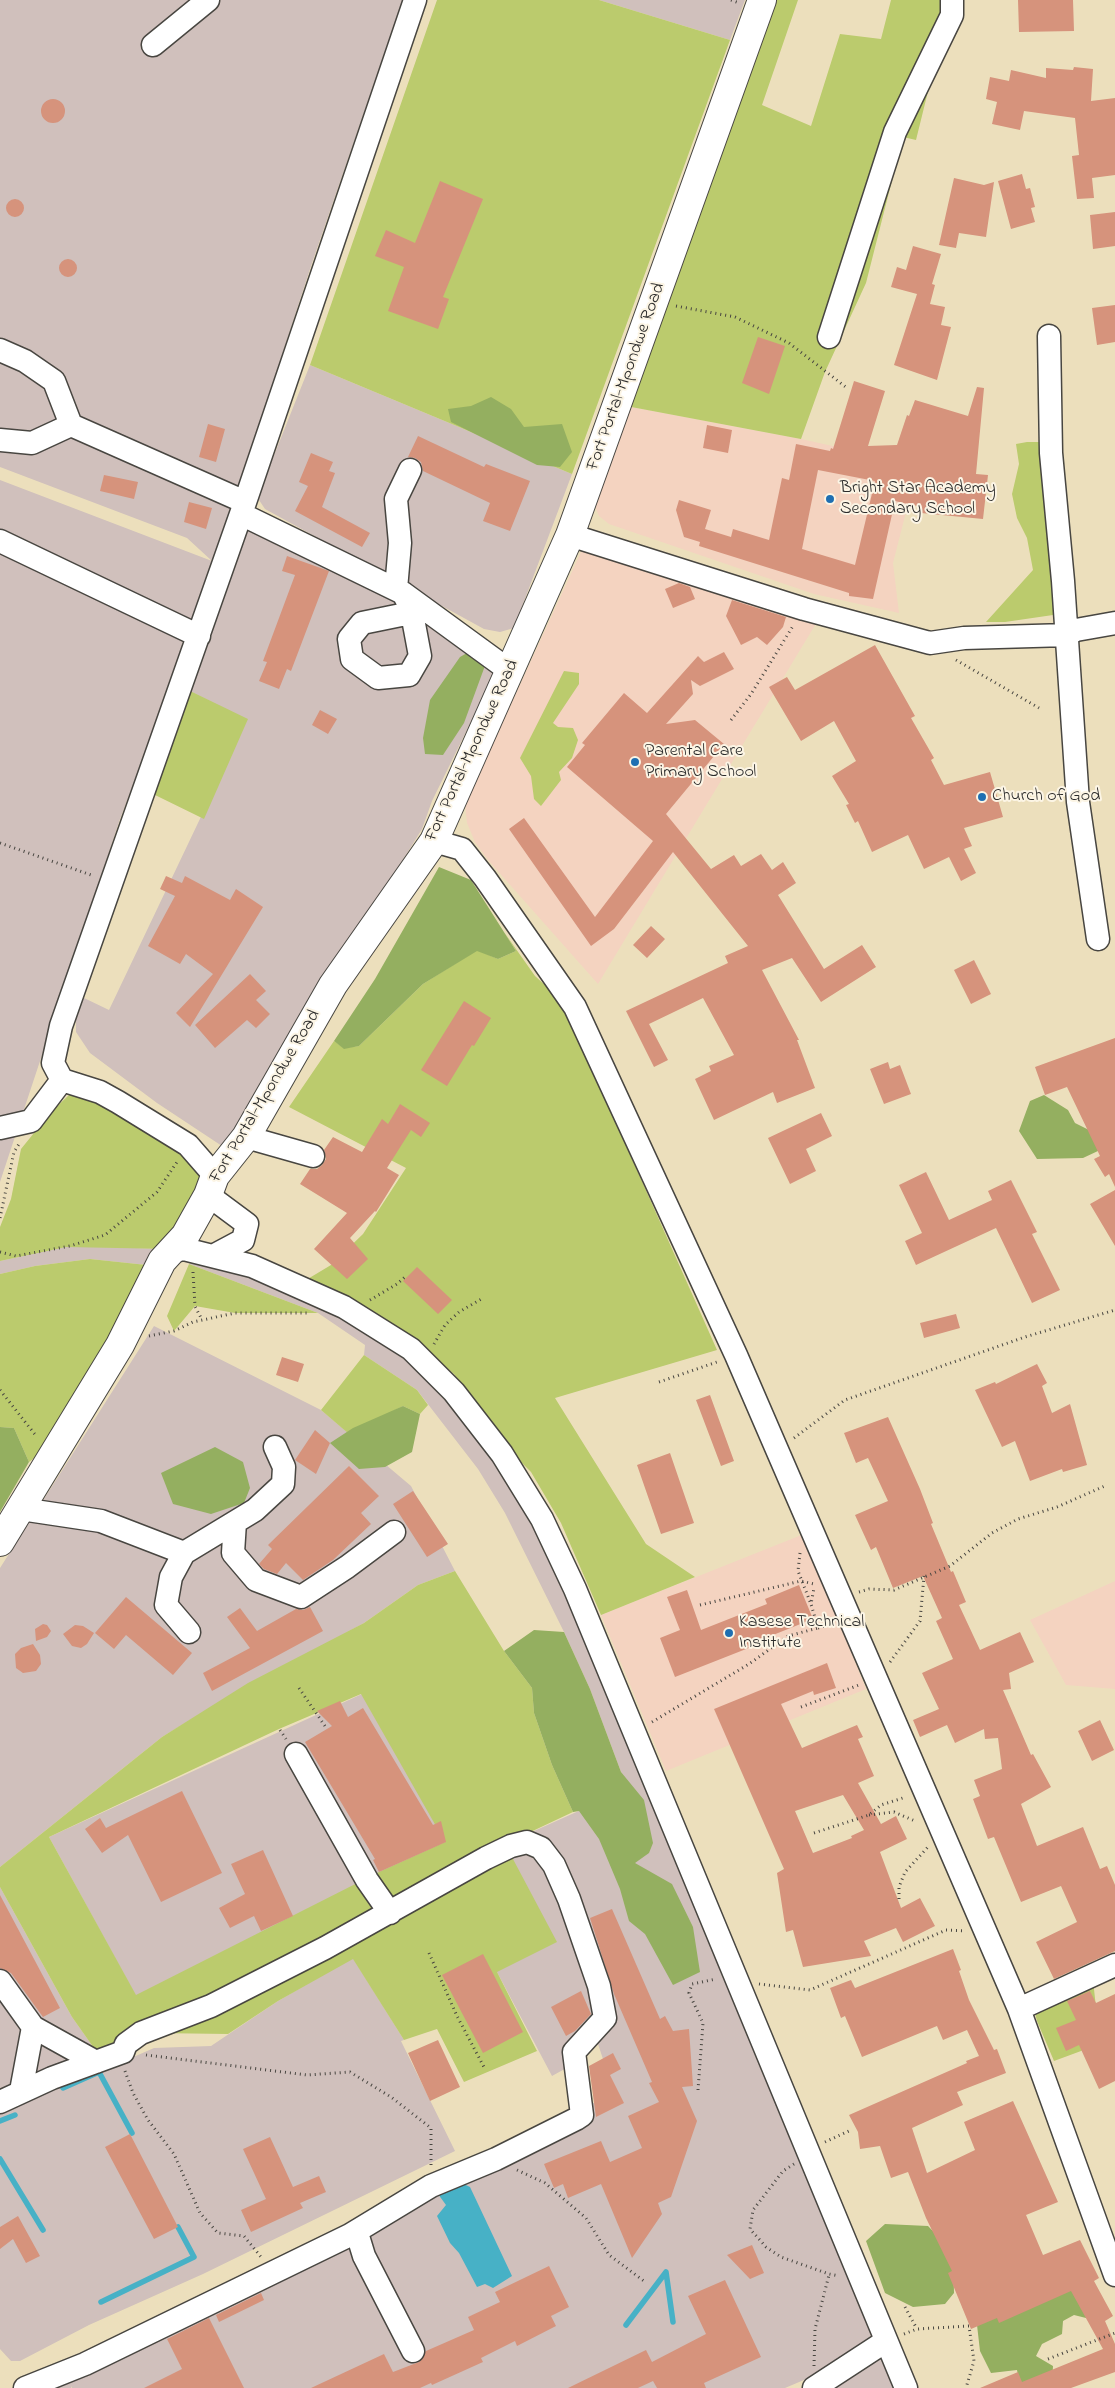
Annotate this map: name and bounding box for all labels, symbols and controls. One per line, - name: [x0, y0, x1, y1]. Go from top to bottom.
- street label: Fort Portal-Mpondwe Road: [583, 280, 671, 474]
- place label: Bright Star Academy Secondary School: [840, 478, 996, 520]
- marker: Bright Star Academy Secondary School: [824, 493, 836, 505]
- street label: Fort Portal-Mpondwe Road: [421, 657, 525, 845]
- place label: Parental Care Primary School: [645, 741, 756, 784]
- marker: Parental Care Primary School: [629, 756, 641, 768]
- place label: Church of God: [992, 786, 1100, 808]
- marker: Church of God: [976, 791, 988, 803]
- street label: Fort Portal-Mpondwe Road: [206, 1007, 326, 1187]
- place label: Kasese Technical Institute: [739, 1612, 864, 1655]
- marker: Kasese Technical Institute: [723, 1627, 735, 1639]

